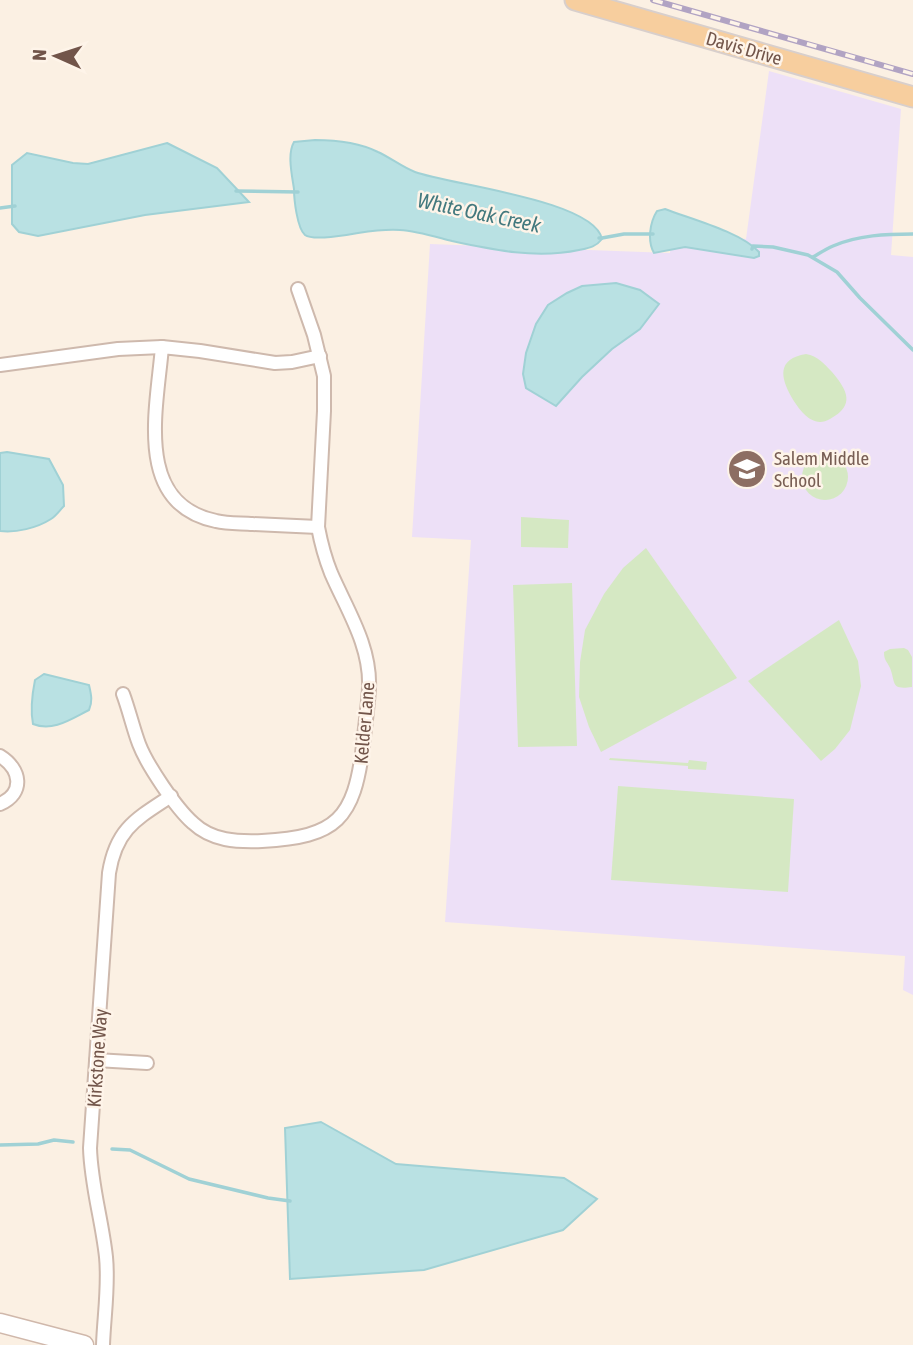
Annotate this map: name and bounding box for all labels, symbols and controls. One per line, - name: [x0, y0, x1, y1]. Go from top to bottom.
- north arrow: [21, 21, 91, 91]
- street label: Davis Drive: [704, 27, 784, 69]
- text: N: [28, 49, 50, 61]
- water label: White Oak Creek: [415, 187, 544, 237]
- place label: Salem Middle School: [774, 447, 869, 491]
- school or university icon: Salem Middle School: [726, 448, 768, 490]
- street label: Kelder Lane: [349, 681, 379, 765]
- street label: Kirkstone Way: [83, 1008, 111, 1108]

